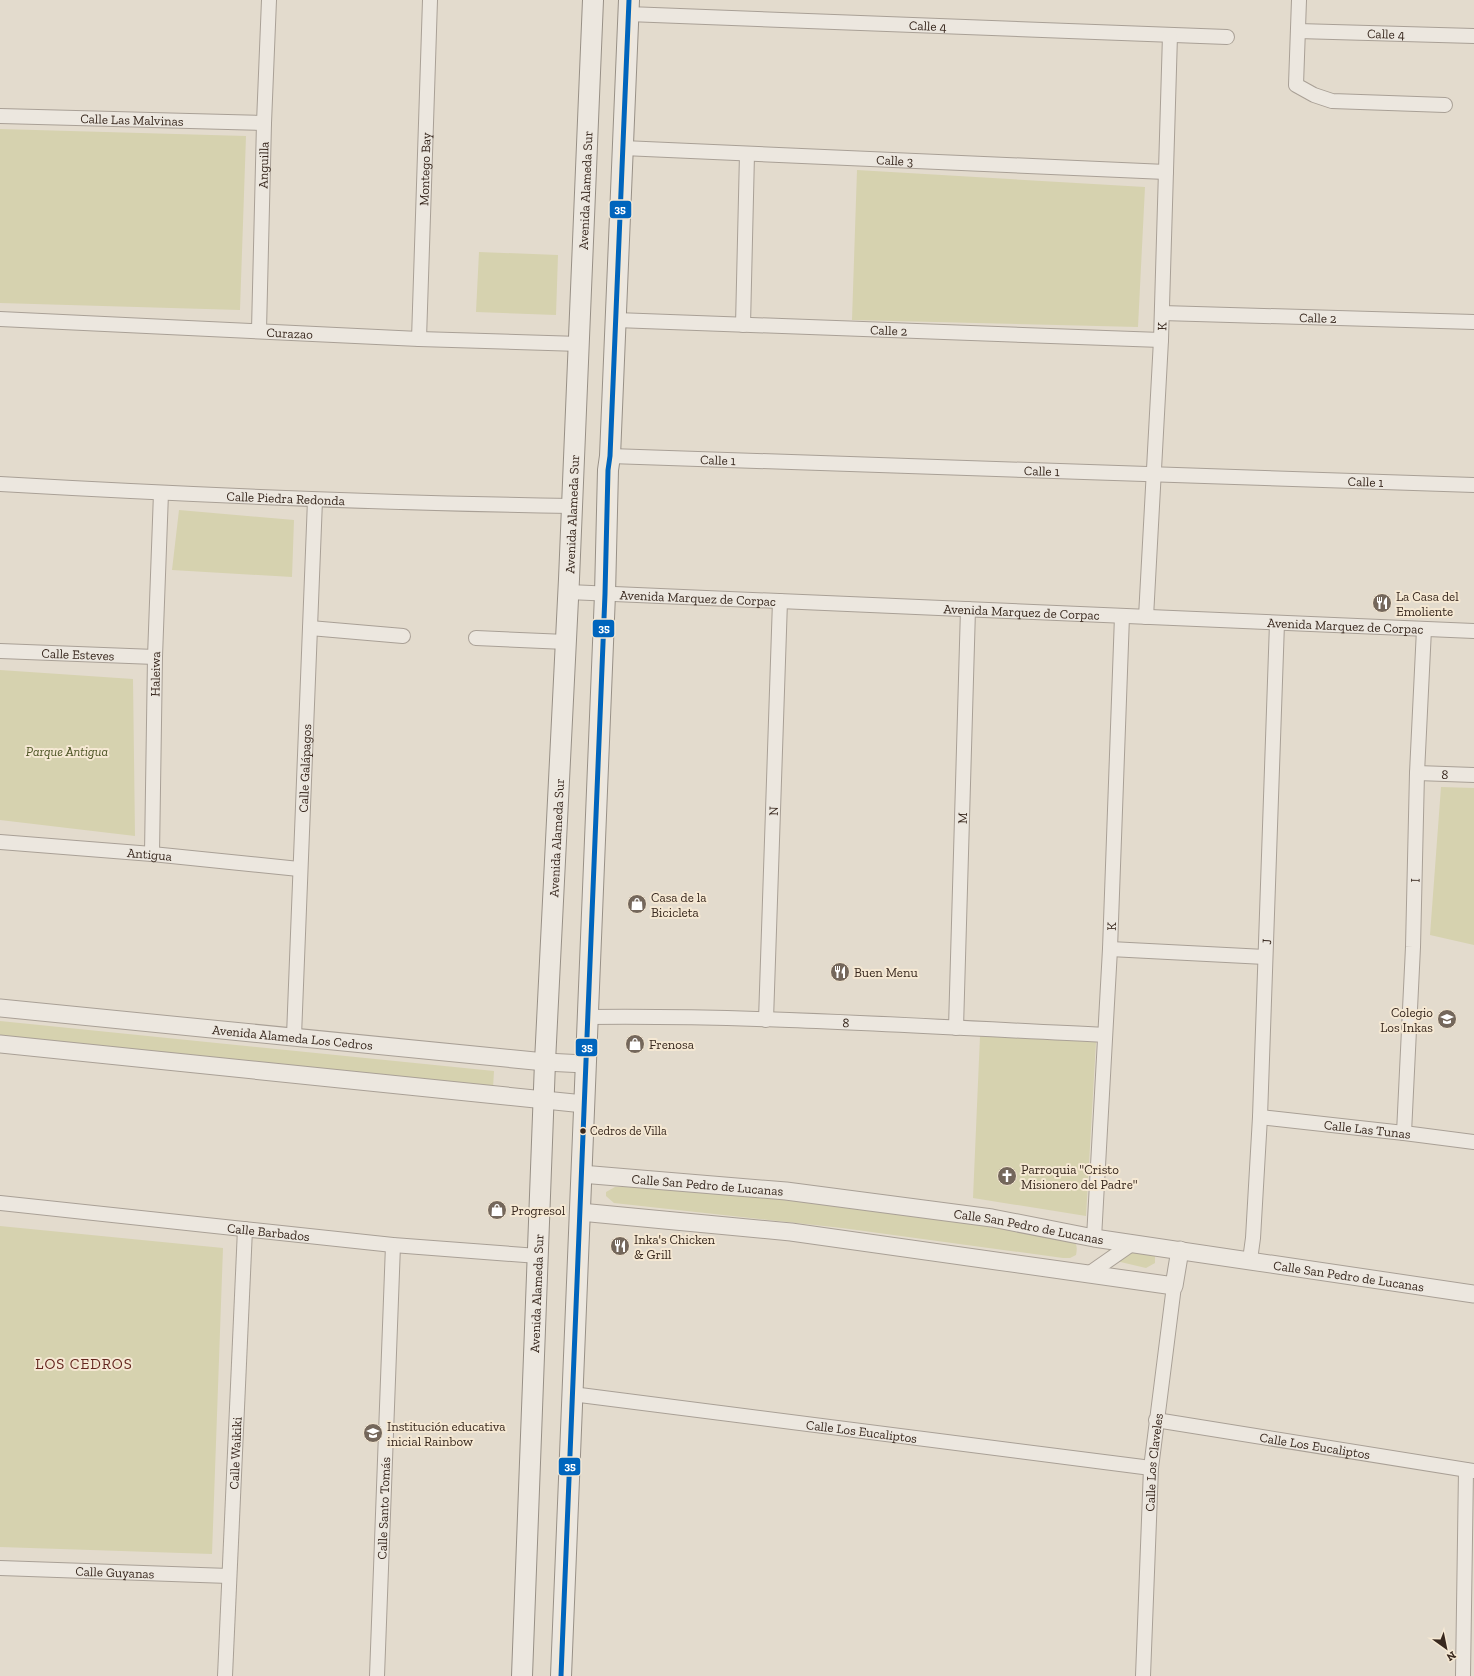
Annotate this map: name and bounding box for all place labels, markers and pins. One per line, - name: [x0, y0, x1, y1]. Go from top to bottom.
- place label: La Casa del Emoliente: [1396, 589, 1459, 619]
- restaurant icon: La Casa del Emoliente: [1371, 592, 1393, 614]
- place label: Casa de la Bicicleta: [651, 890, 707, 920]
- shop icon: Casa de la Bicicleta: [626, 893, 648, 915]
- restaurant icon: Buen Menu: [829, 961, 851, 983]
- place label: Buen Menu: [854, 965, 918, 980]
- place label: Colegio Los Inkas: [1380, 1005, 1433, 1035]
- school or university icon: Colegio Los Inkas: [1436, 1008, 1458, 1030]
- shop icon: Frenosa: [624, 1033, 646, 1055]
- place label: Frenosa: [649, 1037, 695, 1052]
- place label: Cedros de Villa: [590, 1124, 667, 1138]
- marker: Cedros de Villa: [578, 1126, 588, 1136]
- place label: Parroquia "Cristo Misionero del Padre": [1021, 1162, 1138, 1192]
- church icon: Parroquia "Cristo Misionero del Padre": [996, 1165, 1018, 1187]
- shop icon: Progresol: [486, 1199, 508, 1221]
- place label: Progresol: [511, 1203, 566, 1218]
- place label: Inka's Chicken & Grill: [634, 1232, 716, 1262]
- restaurant icon: Inka's Chicken & Grill: [609, 1235, 631, 1257]
- place label: Institución educativa inicial Rainbow: [387, 1419, 506, 1449]
- school or university icon: Institución educativa inicial Rainbow: [362, 1422, 384, 1444]

